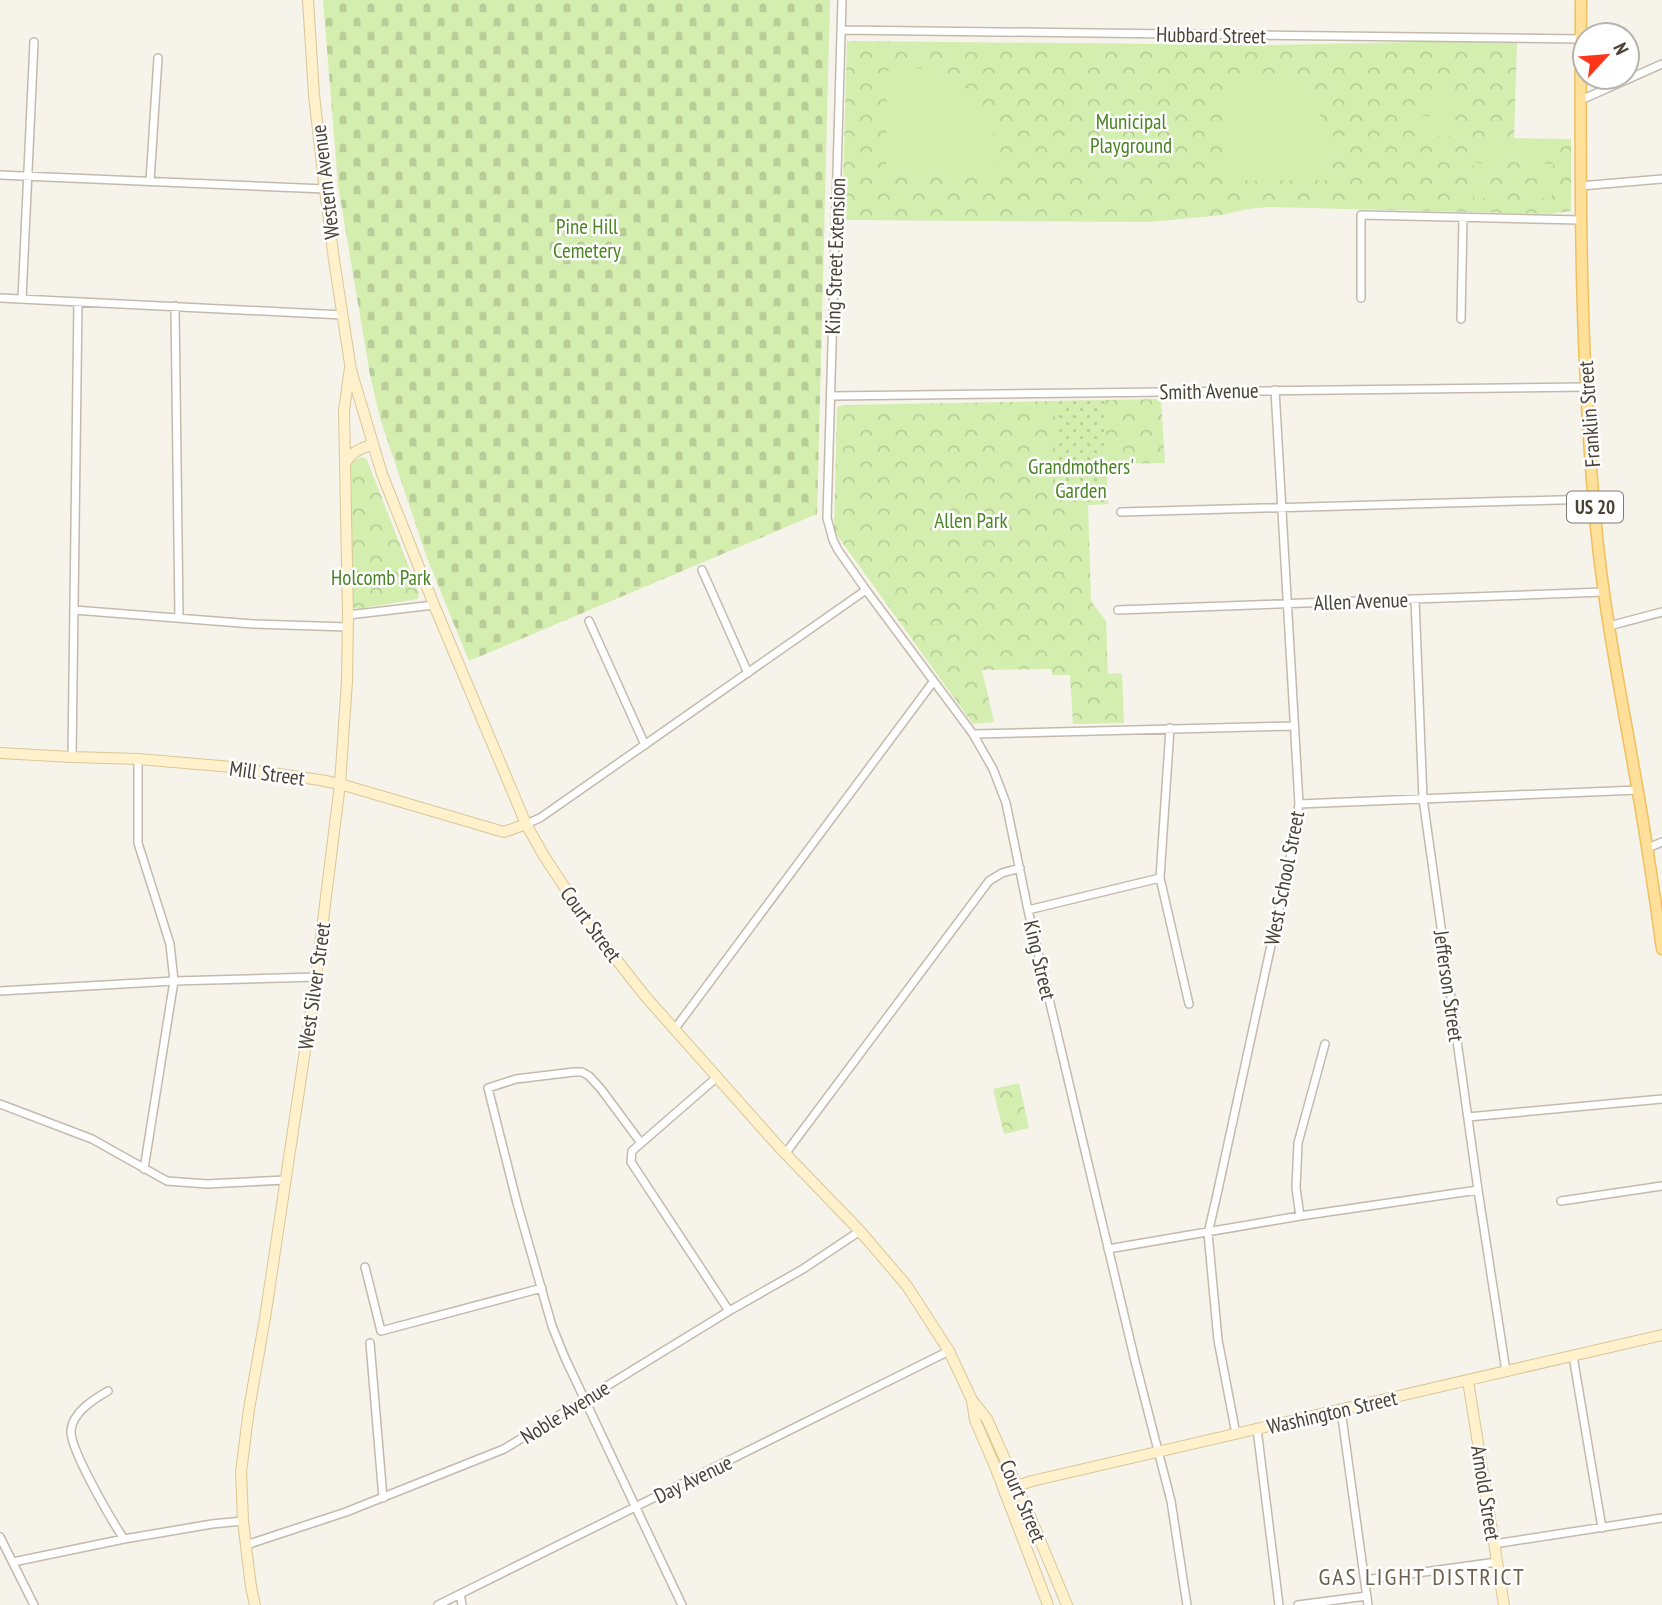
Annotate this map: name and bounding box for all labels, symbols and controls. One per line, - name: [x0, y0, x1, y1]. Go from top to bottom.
- street label: Hubbard Street: [1156, 21, 1266, 49]
- north arrow: [1571, 21, 1641, 91]
- text: N: [1608, 39, 1634, 58]
- park label: Municipal Playground: [1090, 108, 1172, 159]
- street label: Western Avenue: [305, 123, 345, 241]
- street label: King Street Extension: [819, 177, 851, 335]
- park label: Pine Hill Cemetery: [553, 213, 621, 264]
- street label: Franklin Street: [1572, 360, 1606, 468]
- street label: Smith Avenue: [1159, 377, 1259, 405]
- park label: Grandmothers' Garden: [1028, 453, 1134, 504]
- road number: US 20: [1567, 492, 1623, 522]
- park label: Allen Park: [934, 507, 1008, 534]
- park label: Holcomb Park: [331, 564, 431, 591]
- street label: Allen Avenue: [1313, 586, 1409, 616]
- street label: Mill Street: [228, 754, 307, 792]
- street label: West School Street: [1258, 808, 1310, 947]
- street label: Court Street: [554, 881, 628, 967]
- street label: King Street: [1018, 917, 1062, 1003]
- street label: West Silver Street: [292, 920, 336, 1051]
- street label: Jefferson Street: [1428, 928, 1470, 1044]
- street label: Noble Avenue: [515, 1374, 615, 1450]
- street label: Washington Street: [1264, 1384, 1400, 1440]
- street label: Arnold Street: [1465, 1444, 1507, 1543]
- street label: Day Avenue: [649, 1449, 737, 1509]
- street label: Court Street: [994, 1456, 1053, 1547]
- district label: GAS LIGHT DISTRICT: [1318, 1561, 1526, 1592]

